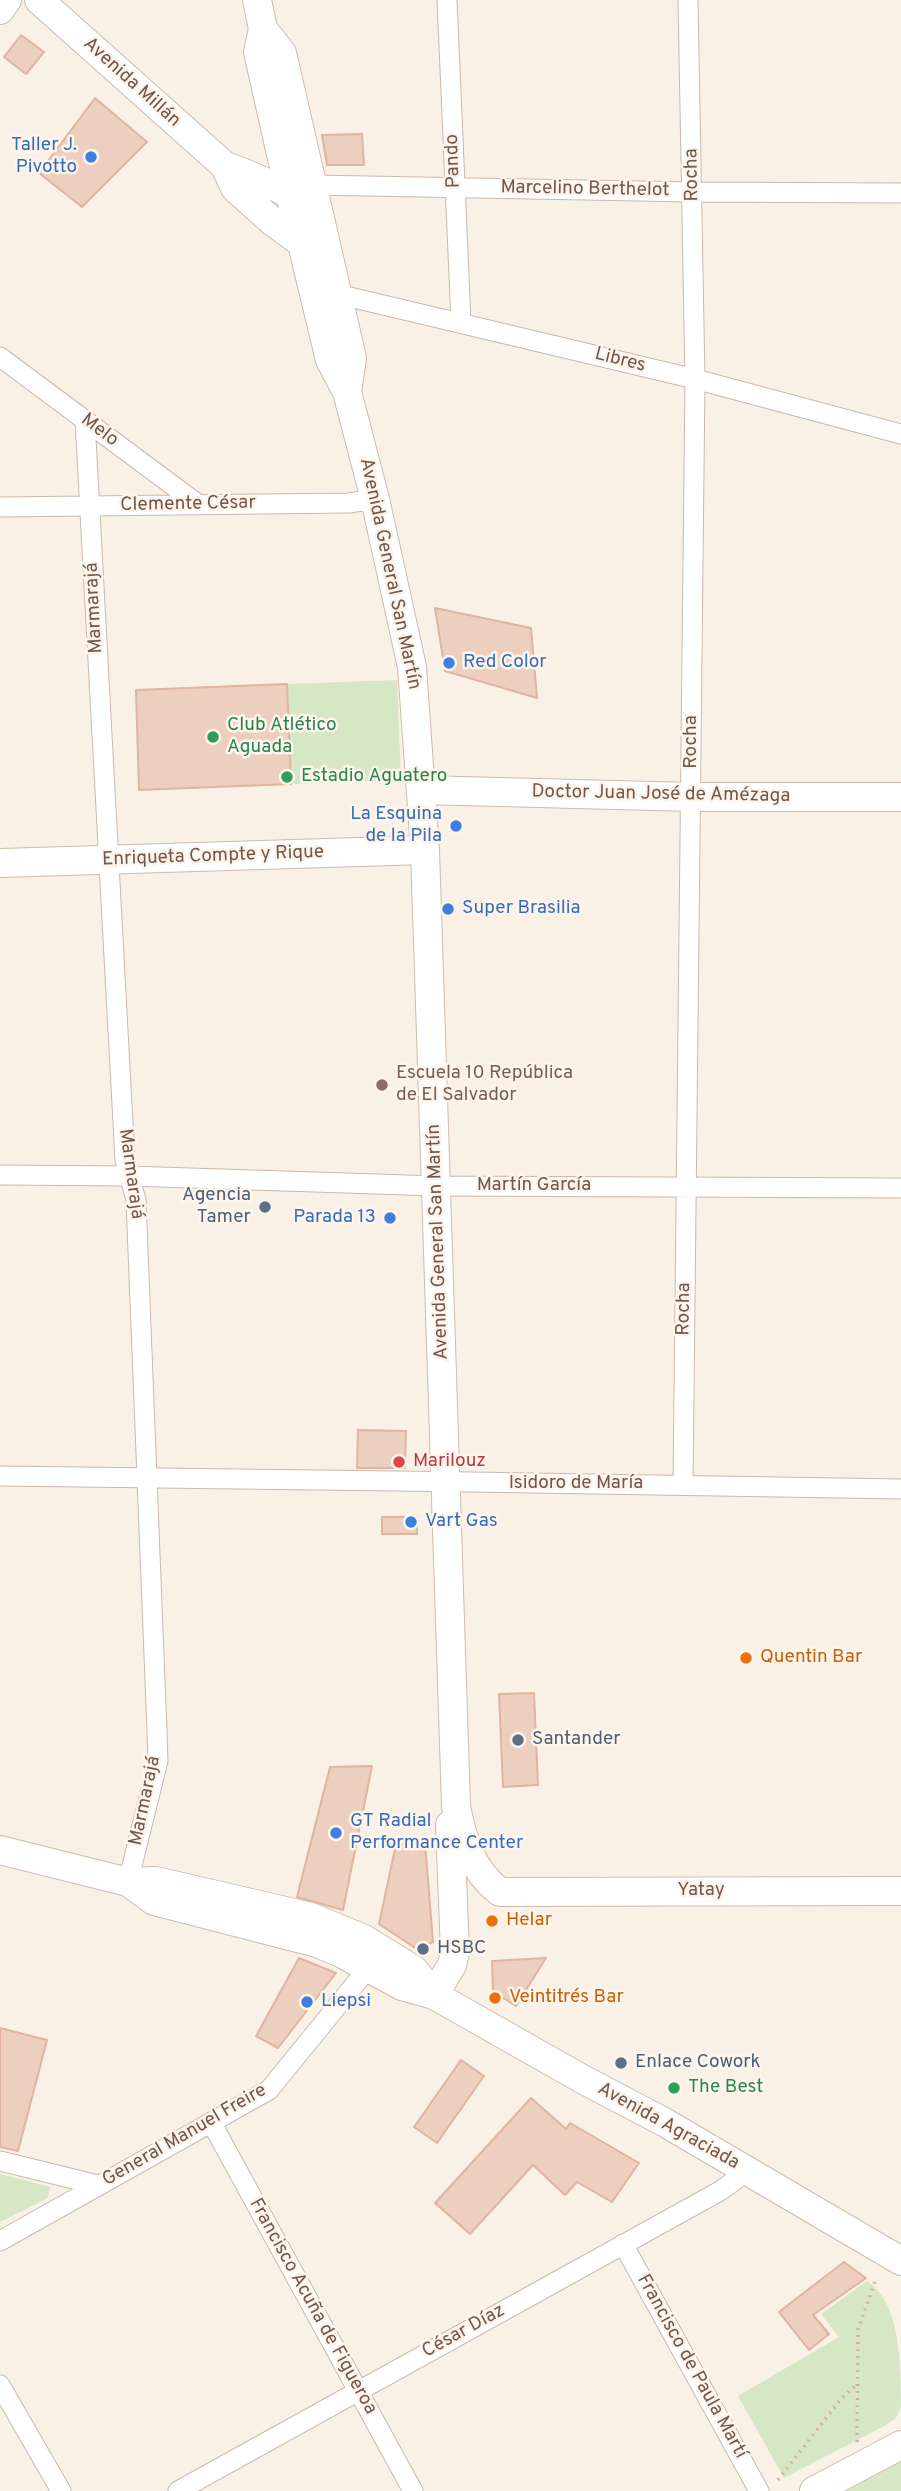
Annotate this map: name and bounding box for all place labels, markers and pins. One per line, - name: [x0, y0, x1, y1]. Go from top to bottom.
- place label: Taller J. Pivotto: [11, 135, 77, 179]
- marker: Taller J. Pivotto: [83, 149, 99, 165]
- place label: Red Color: [463, 652, 547, 674]
- marker: Red Color: [441, 655, 457, 671]
- place label: Club Atlético Aguada: [227, 715, 337, 759]
- marker: Club Atlético Aguada: [205, 729, 221, 745]
- place label: Estadio Aguatero: [301, 766, 447, 788]
- marker: Estadio Aguatero: [279, 769, 295, 785]
- place label: La Esquina de la Pila: [350, 804, 442, 848]
- marker: La Esquina de la Pila: [448, 818, 464, 834]
- place label: Super Brasilia: [462, 898, 581, 920]
- marker: Super Brasilia: [440, 901, 456, 917]
- place label: Escuela 10 República de El Salvador: [396, 1063, 573, 1107]
- marker: Escuela 10 República de El Salvador: [374, 1077, 390, 1093]
- place label: Agencia Tamer: [182, 1185, 251, 1229]
- marker: Agencia Tamer: [257, 1199, 273, 1215]
- place label: Parada 13: [293, 1207, 376, 1229]
- marker: Parada 13: [382, 1210, 398, 1226]
- place label: Marilouz: [413, 1451, 486, 1473]
- marker: Marilouz: [391, 1454, 407, 1470]
- place label: Vart Gas: [425, 1511, 498, 1533]
- marker: Vart Gas: [403, 1514, 419, 1530]
- place label: Quentin Bar: [760, 1647, 862, 1669]
- marker: Quentin Bar: [738, 1650, 754, 1666]
- place label: Santander: [532, 1729, 621, 1751]
- marker: Santander: [510, 1732, 526, 1748]
- place label: GT Radial Performance Center: [350, 1811, 523, 1855]
- marker: GT Radial Performance Center: [328, 1825, 344, 1841]
- place label: Helar: [506, 1910, 552, 1932]
- marker: Helar: [484, 1913, 500, 1929]
- place label: HSBC: [437, 1938, 486, 1960]
- marker: HSBC: [415, 1941, 431, 1957]
- place label: Veintitrés Bar: [509, 1987, 624, 2009]
- marker: Veintitrés Bar: [487, 1990, 503, 2006]
- place label: Liepsi: [321, 1991, 371, 2013]
- marker: Liepsi: [299, 1994, 315, 2010]
- place label: Enlace Cowork: [635, 2052, 761, 2074]
- marker: Enlace Cowork: [613, 2055, 629, 2071]
- place label: The Best: [688, 2077, 763, 2099]
- marker: The Best: [666, 2080, 682, 2096]

